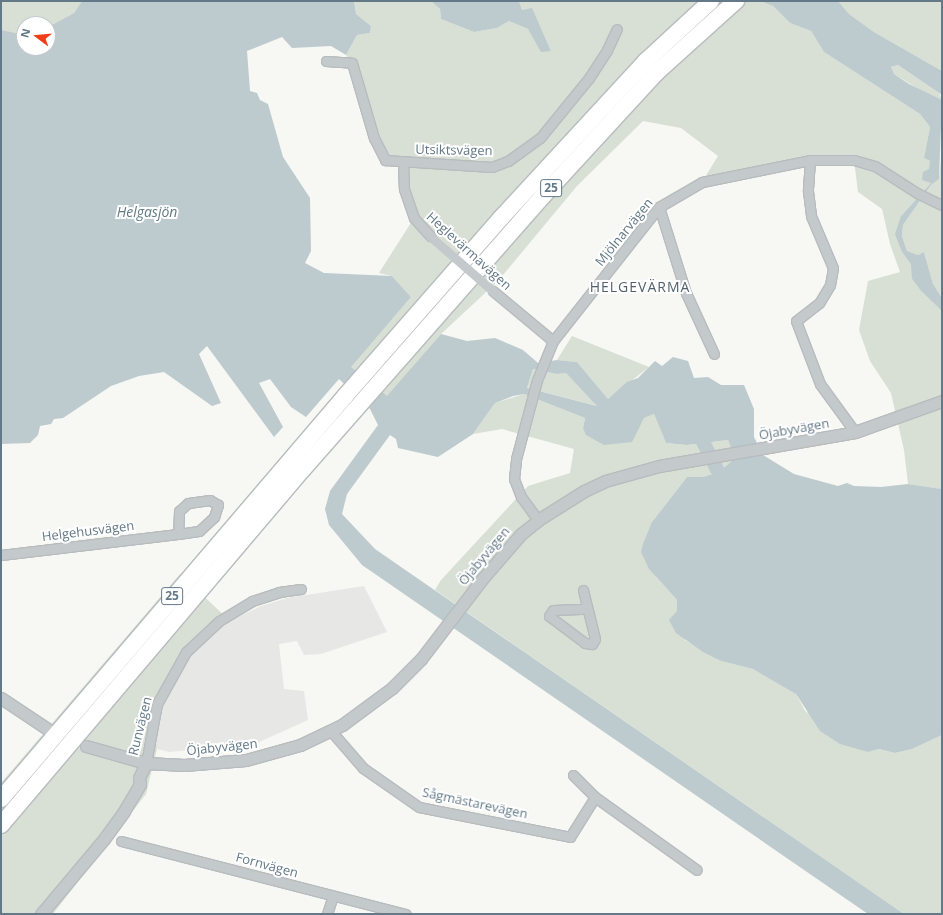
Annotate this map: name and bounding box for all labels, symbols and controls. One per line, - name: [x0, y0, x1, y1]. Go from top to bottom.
- north arrow: [16, 16, 56, 56]
- text: N: [16, 26, 33, 39]
- street label: Utsiktsvägen: [415, 142, 493, 158]
- road number: 25: [540, 178, 562, 198]
- street label: Mjölnarvägen: [592, 195, 656, 269]
- water label: Helgasjön: [117, 204, 177, 220]
- street label: Heglevärmavägen: [423, 209, 515, 293]
- district label: HELGEVÄRMA: [590, 279, 690, 295]
- street label: Öjabyvägen: [758, 415, 830, 443]
- street label: Helgehusvägen: [41, 518, 135, 544]
- street label: Öjabyvägen: [455, 524, 513, 588]
- road number: 25: [161, 586, 183, 606]
- street label: Runvägen: [125, 695, 155, 757]
- street label: Öjabyvägen: [186, 736, 258, 758]
- street label: Sågmästarevägen: [421, 784, 529, 822]
- street label: Fornvägen: [234, 849, 300, 881]

